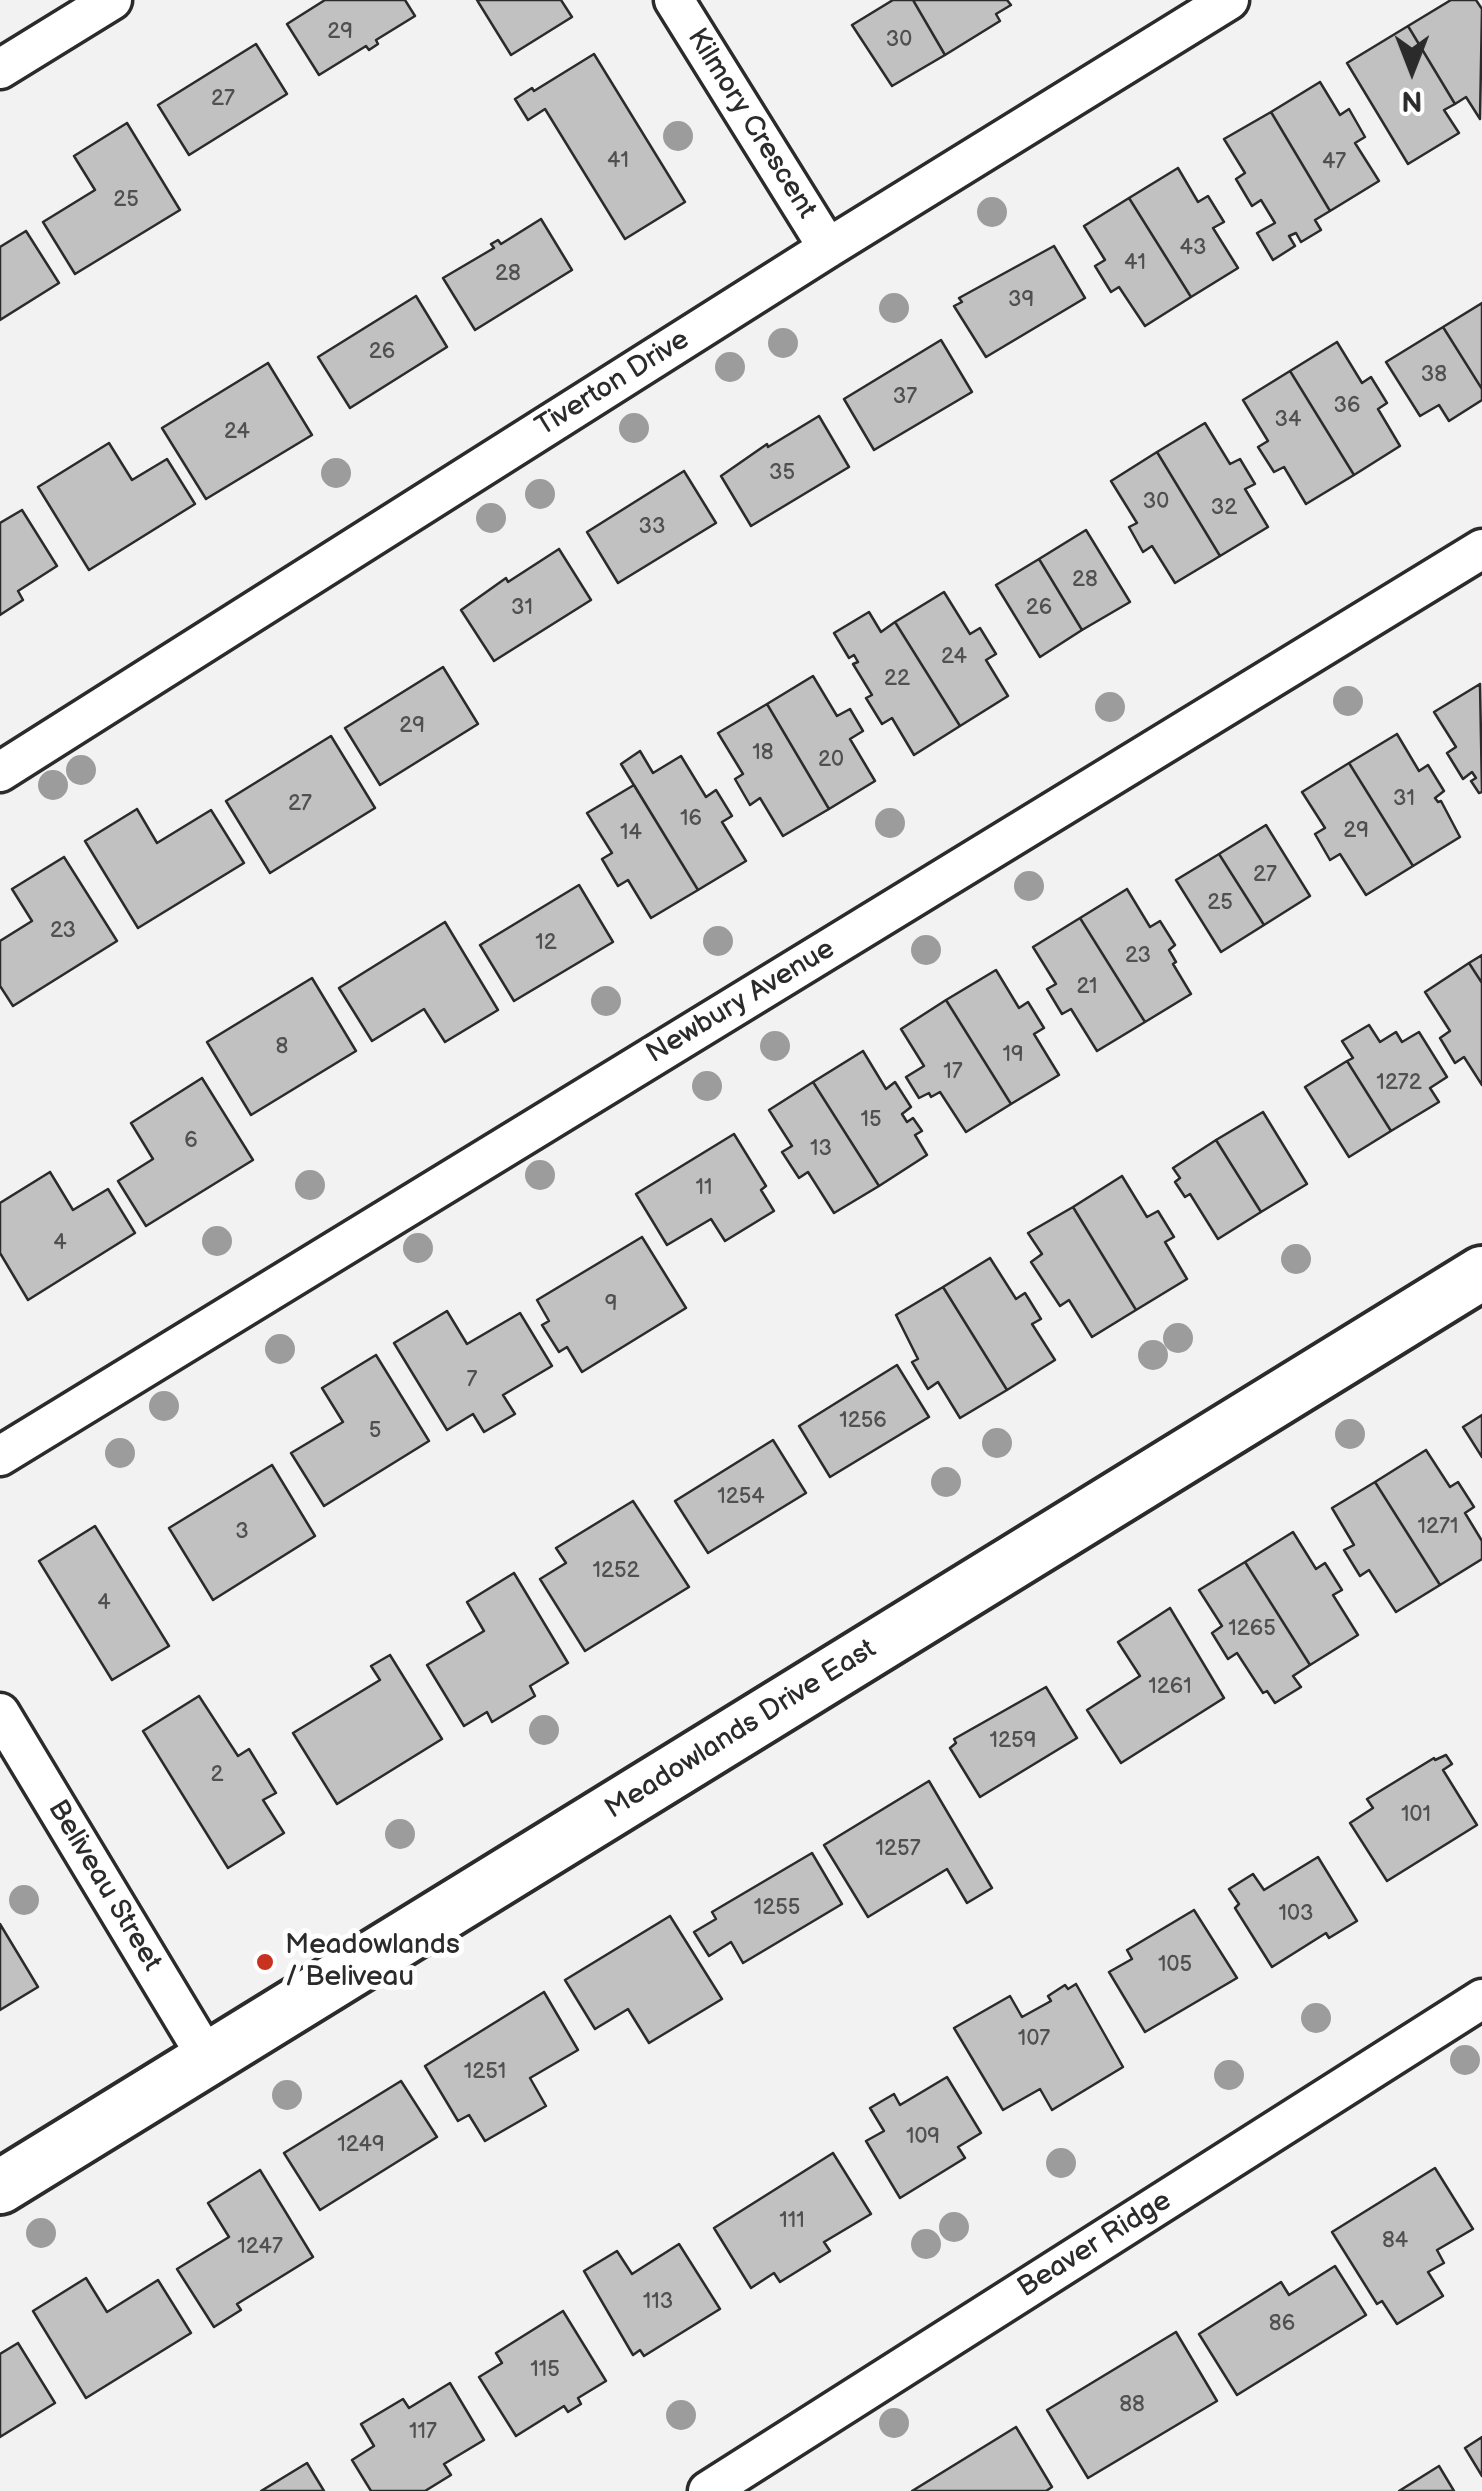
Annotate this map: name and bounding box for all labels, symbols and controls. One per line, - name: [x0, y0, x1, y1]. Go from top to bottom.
- house number: 29: [327, 19, 353, 45]
- north arrow: [1362, 20, 1462, 120]
- street label: Kilmory Crescent: [679, 23, 823, 225]
- house number: 30: [886, 27, 912, 53]
- text: N: [1401, 84, 1423, 117]
- house number: 27: [211, 86, 235, 112]
- house number: 41: [607, 148, 629, 174]
- house number: 47: [1322, 149, 1346, 175]
- house number: 25: [113, 187, 139, 213]
- house number: 43: [1180, 235, 1206, 261]
- house number: 41: [1124, 250, 1146, 276]
- house number: 28: [495, 261, 521, 287]
- house number: 39: [1008, 287, 1034, 313]
- street label: Tiverton Drive: [530, 324, 696, 444]
- house number: 26: [369, 339, 395, 365]
- house number: 38: [1421, 362, 1447, 388]
- house number: 37: [893, 384, 917, 410]
- house number: 36: [1334, 393, 1360, 419]
- house number: 34: [1275, 407, 1301, 433]
- house number: 24: [224, 419, 250, 445]
- house number: 35: [769, 460, 795, 486]
- house number: 30: [1143, 489, 1169, 515]
- house number: 32: [1211, 495, 1237, 521]
- house number: 33: [638, 514, 666, 540]
- house number: 28: [1072, 567, 1098, 593]
- house number: 31: [511, 595, 533, 621]
- house number: 26: [1026, 595, 1052, 621]
- house number: 24: [941, 644, 967, 670]
- house number: 22: [884, 666, 910, 692]
- house number: 29: [399, 713, 425, 739]
- house number: 18: [752, 740, 774, 766]
- house number: 20: [818, 747, 844, 773]
- house number: 31: [1393, 786, 1415, 812]
- house number: 27: [288, 791, 312, 817]
- house number: 16: [680, 806, 702, 832]
- house number: 29: [1343, 818, 1369, 844]
- house number: 14: [620, 820, 642, 846]
- house number: 27: [1253, 862, 1277, 888]
- house number: 25: [1207, 890, 1233, 916]
- house number: 23: [50, 918, 76, 944]
- house number: 12: [535, 930, 557, 956]
- street label: Newbury Avenue: [641, 933, 841, 1071]
- house number: 23: [1125, 943, 1151, 969]
- house number: 21: [1076, 974, 1098, 1000]
- house number: 8: [276, 1034, 288, 1060]
- house number: 19: [1002, 1042, 1024, 1068]
- house number: 17: [943, 1059, 963, 1085]
- house number: 1272: [1376, 1070, 1422, 1096]
- house number: 15: [860, 1107, 882, 1133]
- house number: 6: [184, 1128, 198, 1154]
- house number: 13: [810, 1136, 832, 1162]
- house number: 11: [695, 1175, 713, 1201]
- house number: 4: [53, 1230, 67, 1256]
- house number: 9: [605, 1291, 617, 1317]
- house number: 7: [467, 1367, 477, 1393]
- house number: 1256: [839, 1408, 887, 1434]
- house number: 5: [369, 1418, 381, 1444]
- house number: 1254: [717, 1484, 765, 1510]
- house number: 1271: [1418, 1514, 1458, 1540]
- house number: 3: [235, 1519, 249, 1545]
- house number: 1252: [592, 1558, 640, 1584]
- house number: 4: [97, 1590, 111, 1616]
- house number: 1265: [1228, 1616, 1276, 1642]
- street label: Meadowlands Drive East: [600, 1633, 882, 1827]
- house number: 1261: [1148, 1674, 1192, 1700]
- house number: 1259: [990, 1728, 1036, 1754]
- house number: 2: [211, 1762, 223, 1788]
- street label: Beliveau Street: [40, 1795, 168, 1977]
- house number: 101: [1401, 1802, 1431, 1828]
- house number: 1257: [876, 1836, 920, 1862]
- house number: 1255: [754, 1895, 800, 1921]
- house number: 103: [1279, 1901, 1313, 1927]
- place label: Meadowlands / Beliveau: [285, 1929, 460, 1995]
- marker: Meadowlands / Beliveau: [254, 1951, 276, 1973]
- house number: 105: [1158, 1952, 1192, 1978]
- house number: 107: [1018, 2026, 1050, 2052]
- house number: 1251: [464, 2059, 506, 2085]
- house number: 109: [906, 2124, 940, 2150]
- house number: 1249: [337, 2132, 385, 2158]
- street label: Beaver Ridge: [1012, 2185, 1178, 2305]
- house number: 111: [779, 2208, 805, 2234]
- house number: 84: [1382, 2228, 1408, 2254]
- house number: 1247: [237, 2234, 283, 2260]
- house number: 113: [643, 2289, 673, 2315]
- house number: 86: [1269, 2311, 1295, 2337]
- house number: 115: [530, 2357, 560, 2383]
- house number: 88: [1119, 2392, 1145, 2418]
- house number: 117: [409, 2419, 437, 2445]

